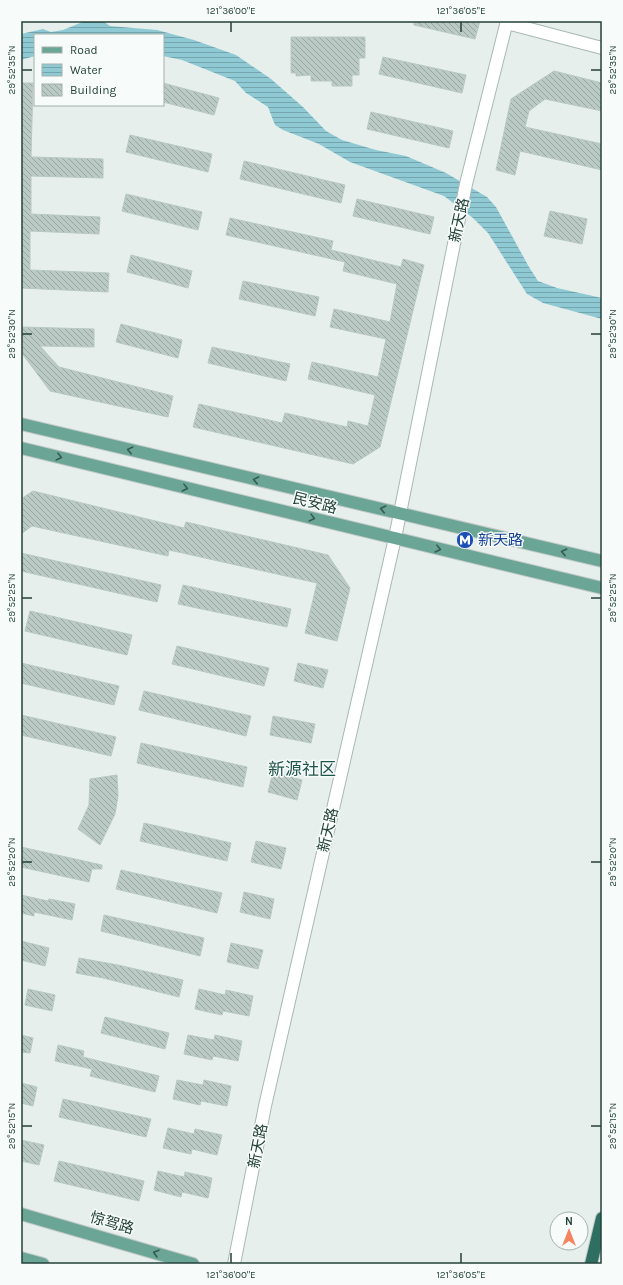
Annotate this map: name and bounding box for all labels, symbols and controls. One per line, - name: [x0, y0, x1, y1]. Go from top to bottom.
- text: 121°36'00"E: [206, 5, 256, 17]
- text: 121°36'05"E: [436, 5, 486, 17]
- legend: [34, 34, 164, 106]
- text: Road: [70, 43, 98, 57]
- text: 29°52'35"N: [6, 45, 18, 95]
- text: 29°52'35"N: [607, 45, 619, 95]
- text: Water: [70, 63, 103, 77]
- text: Building: [70, 83, 117, 97]
- street label: 新天路: [446, 196, 472, 244]
- text: 29°52'30"N: [6, 309, 18, 359]
- text: 29°52'30"N: [607, 309, 619, 359]
- one-way arrow: [127, 446, 133, 454]
- one-way arrow: [56, 453, 62, 461]
- one-way arrow: [253, 476, 260, 484]
- one-way arrow: [182, 483, 188, 491]
- street label: 民安路: [291, 489, 339, 517]
- one-way arrow: [380, 506, 386, 514]
- one-way arrow: [308, 514, 315, 522]
- metro station icon: 新天路: [455, 530, 475, 550]
- place label: 新天路: [478, 531, 523, 549]
- one-way arrow: [434, 544, 441, 553]
- one-way arrow: [561, 548, 568, 557]
- text: 29°52'25"N: [6, 573, 18, 623]
- text: 29°52'25"N: [607, 573, 619, 623]
- district label: 新源社区: [268, 759, 336, 779]
- street label: 新天路: [314, 806, 342, 854]
- text: 29°52'20"N: [6, 837, 18, 887]
- text: 29°52'20"N: [607, 837, 619, 887]
- text: 29°52'15"N: [6, 1103, 18, 1149]
- text: 29°52'15"N: [607, 1103, 619, 1149]
- street label: 新天路: [245, 1122, 271, 1170]
- street label: 惊驾路: [88, 1208, 136, 1238]
- north arrow: [549, 1211, 589, 1251]
- text: N: [565, 1215, 573, 1228]
- one-way arrow: [153, 1249, 160, 1258]
- text: 121°36'00"E: [206, 1269, 256, 1281]
- text: 121°36'05"E: [436, 1269, 486, 1281]

